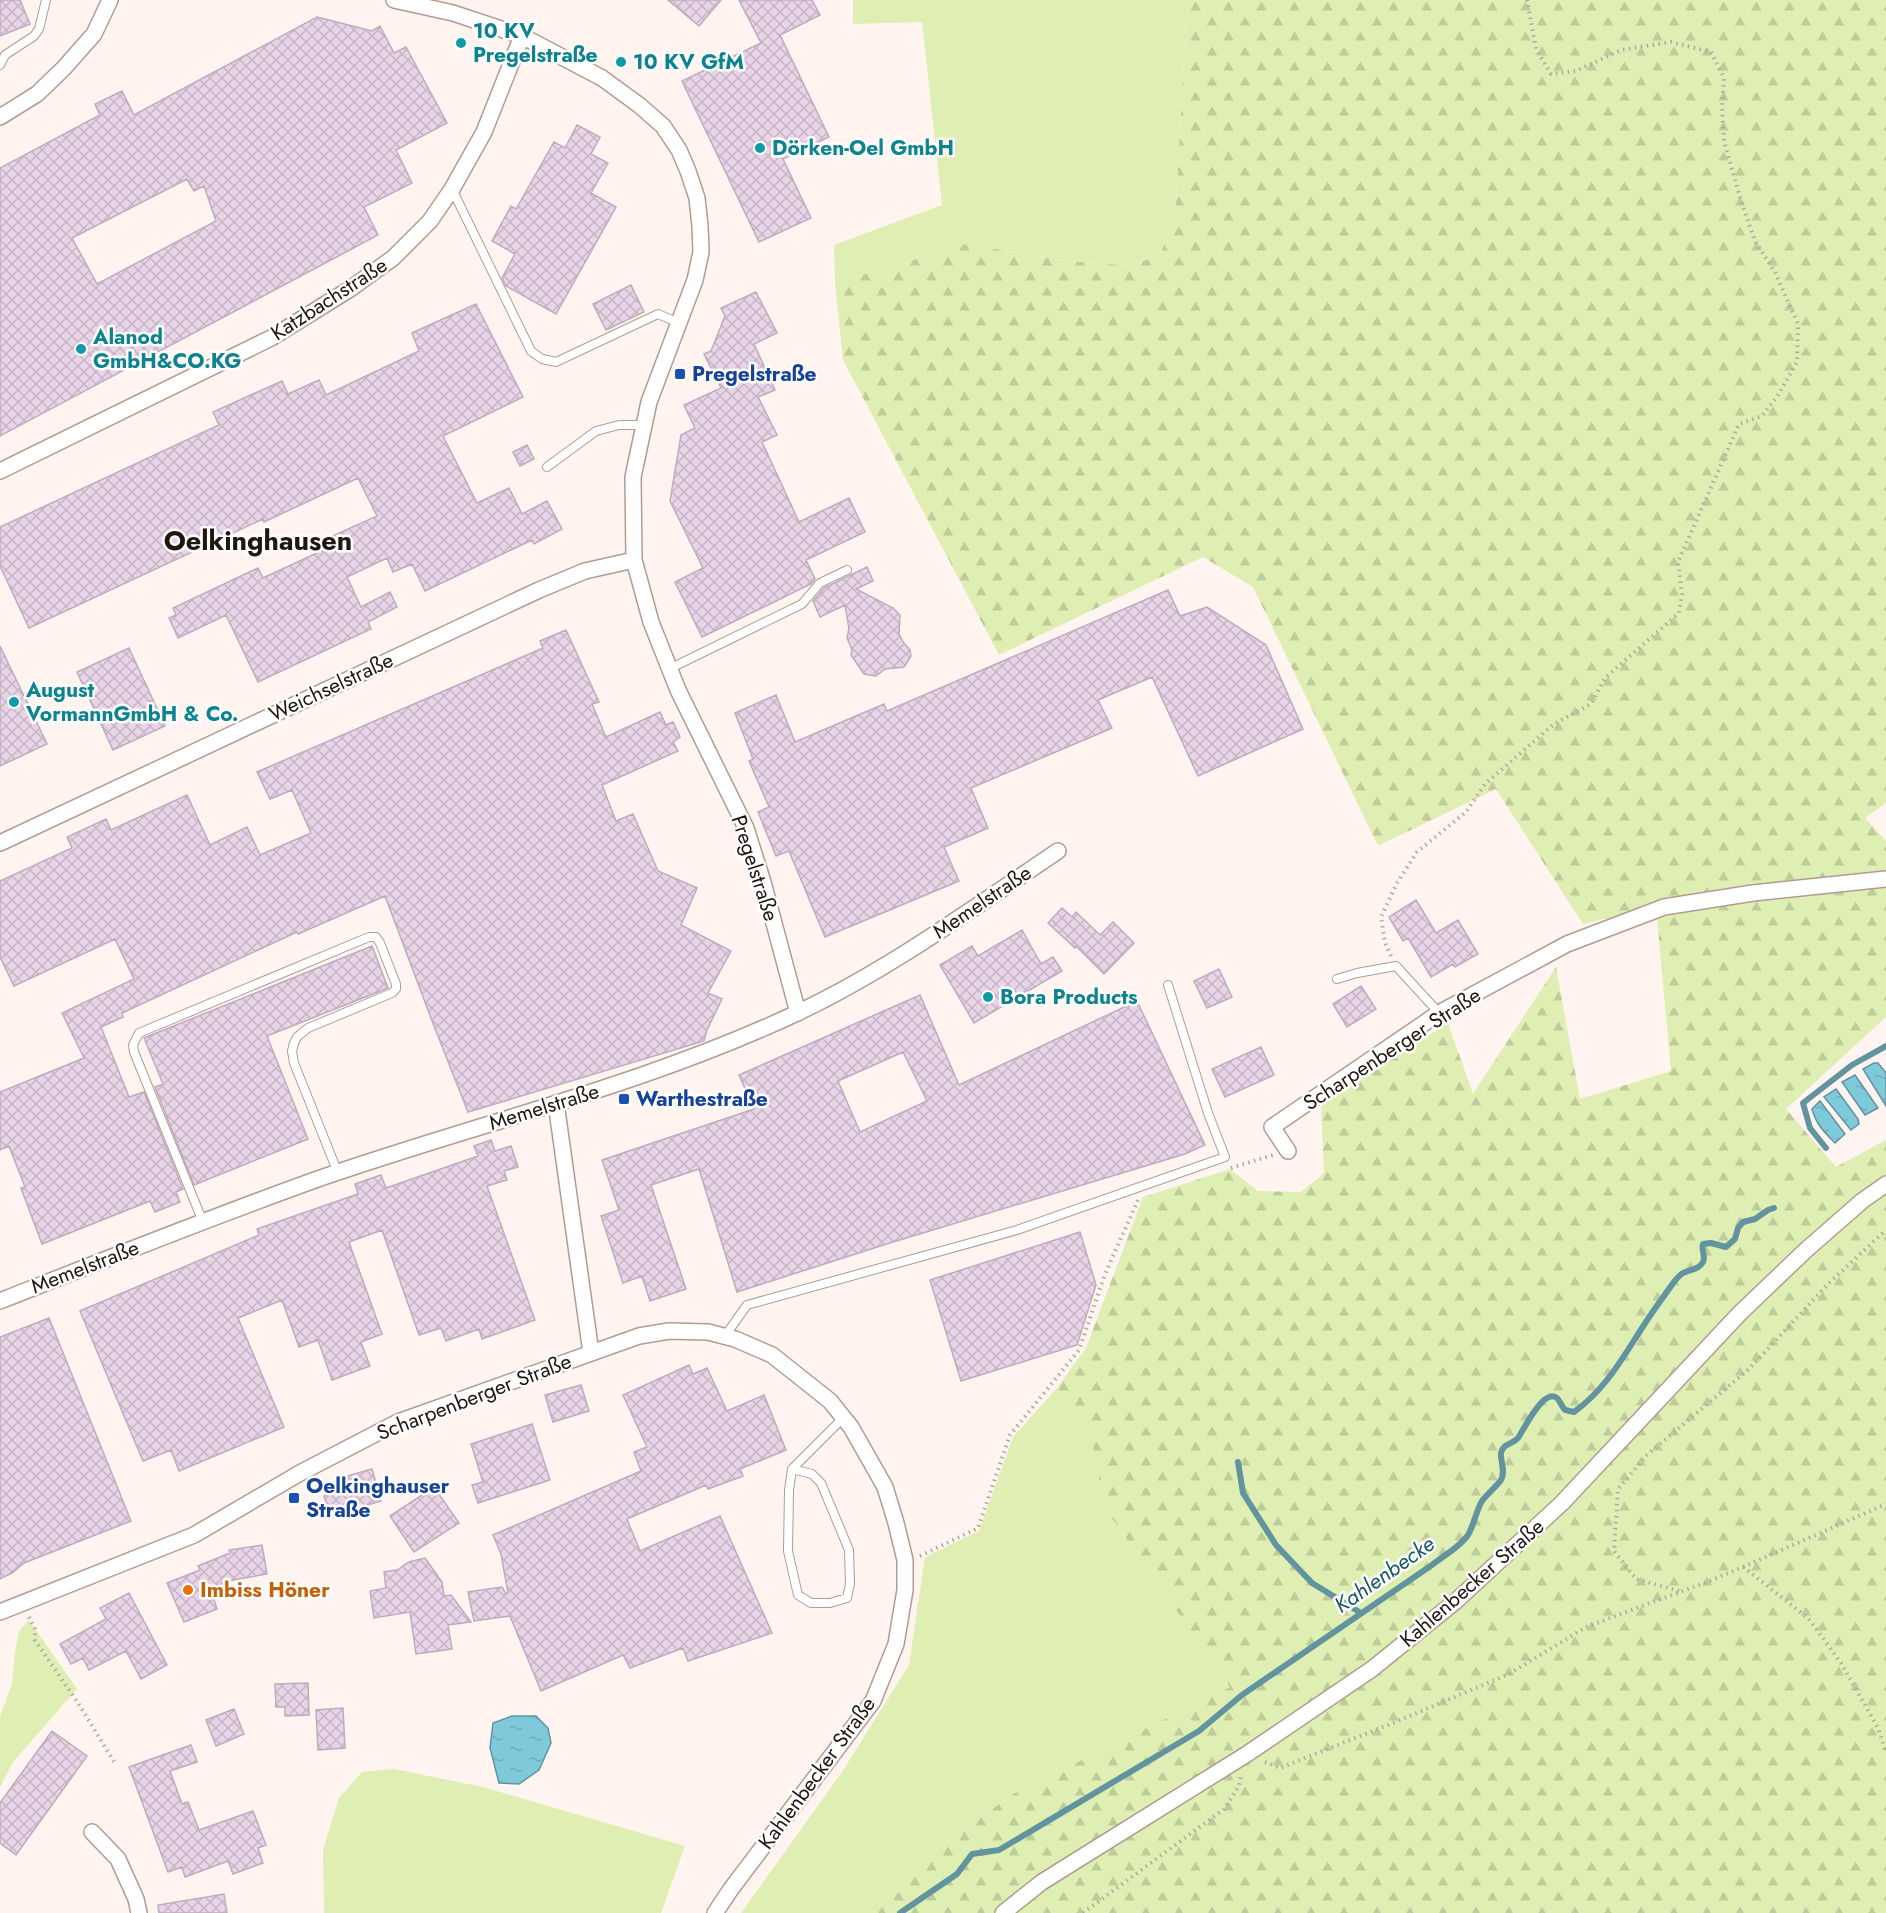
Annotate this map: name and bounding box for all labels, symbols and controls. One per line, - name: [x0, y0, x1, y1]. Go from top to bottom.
- place label: 10 KV Pregelstraße: [473, 16, 597, 70]
- marker: 10 KV Pregelstraße: [454, 36, 468, 50]
- place label: 10 KV GfM: [633, 47, 744, 77]
- marker: 10 KV GfM: [614, 55, 628, 69]
- place label: Dörken-Oel GmbH: [772, 133, 954, 163]
- marker: Dörken-Oel GmbH: [753, 141, 767, 155]
- street label: Katzbachstraße: [265, 250, 393, 348]
- place label: Alanod GmbH&CO.KG: [92, 322, 241, 376]
- marker: Alanod GmbH&CO.KG: [74, 342, 88, 356]
- place label: Pregelstraße: [692, 359, 816, 389]
- marker: Pregelstraße: [673, 367, 687, 381]
- district label: Oelkinghausen: [164, 521, 352, 560]
- street label: Weichselstraße: [264, 645, 398, 729]
- place label: August VormannGmbH & Co.: [25, 675, 238, 729]
- marker: August VormannGmbH & Co.: [7, 695, 21, 709]
- street label: Pregelstraße: [724, 811, 786, 925]
- street label: Memelstraße: [927, 858, 1038, 946]
- street label: Scharpenberger Straße: [1297, 980, 1487, 1118]
- place label: Bora Products: [1000, 982, 1138, 1012]
- marker: Bora Products: [981, 990, 995, 1004]
- street label: Memelstraße: [485, 1076, 603, 1138]
- place label: Warthestraße: [636, 1084, 768, 1114]
- marker: Warthestraße: [617, 1092, 631, 1106]
- street label: Memelstraße: [27, 1233, 143, 1301]
- street label: Scharpenberger Straße: [372, 1346, 576, 1448]
- place label: Oelkinghauser Straße: [306, 1471, 450, 1525]
- marker: Oelkinghauser Straße: [287, 1491, 301, 1505]
- street label: Kahlenbecker Straße: [1393, 1512, 1551, 1654]
- water label: Kahlenbecke: [1327, 1528, 1441, 1620]
- place label: Imbiss Höner: [200, 1575, 330, 1605]
- marker: Imbiss Höner: [181, 1583, 195, 1597]
- street label: Kahlenbecker Straße: [751, 1690, 883, 1856]

